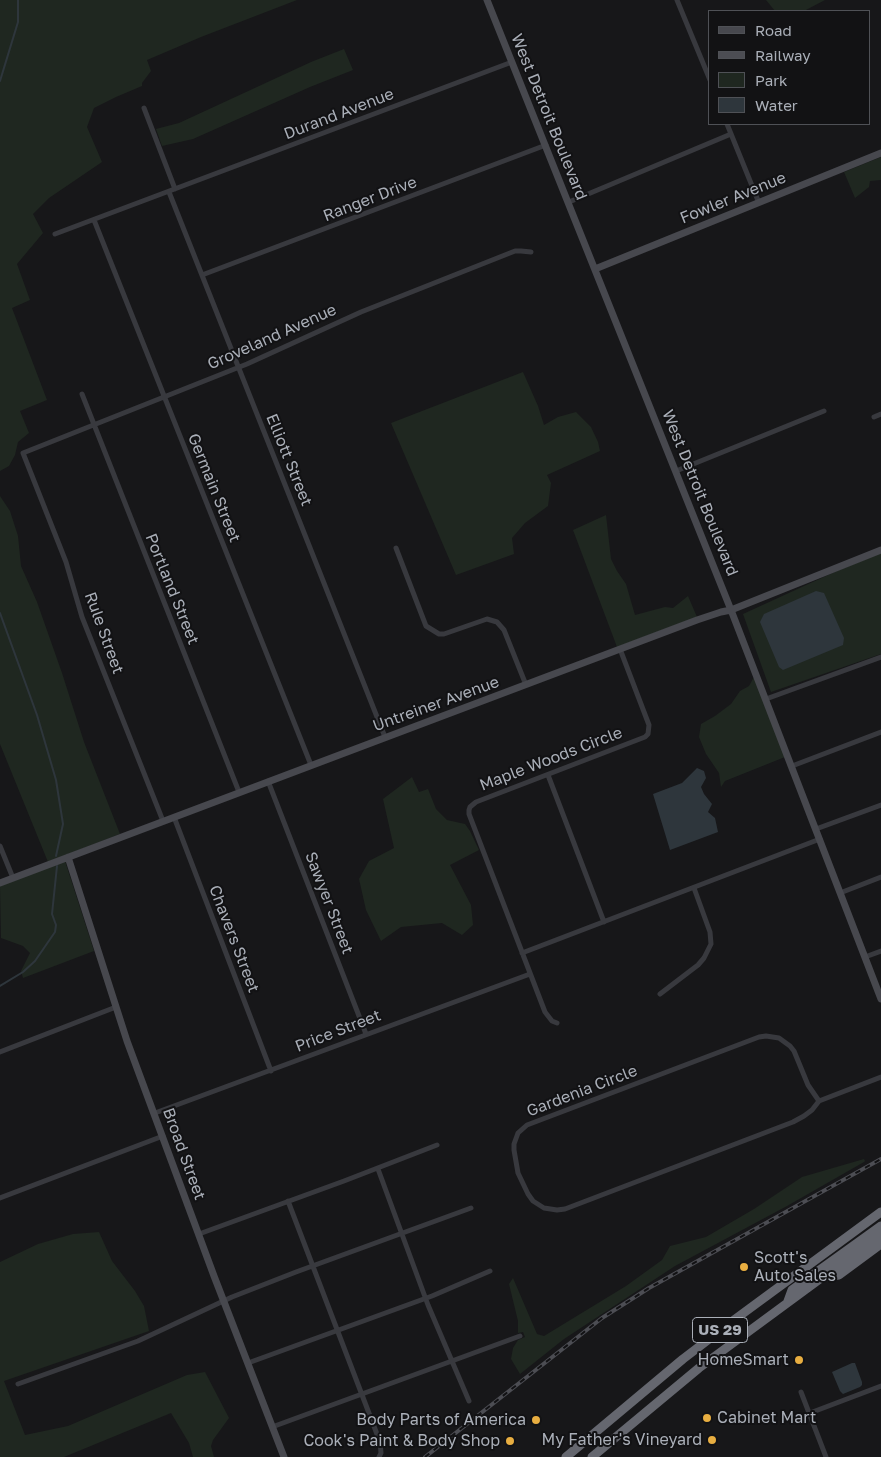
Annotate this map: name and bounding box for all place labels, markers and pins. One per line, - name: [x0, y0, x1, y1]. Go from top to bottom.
- place label: Scott's Auto Sales: [754, 1248, 836, 1286]
- marker: Scott's Auto Sales: [738, 1261, 750, 1273]
- place label: HomeSmart: [697, 1350, 789, 1370]
- marker: HomeSmart: [793, 1354, 805, 1366]
- place label: Cabinet Mart: [717, 1408, 816, 1428]
- place label: Body Parts of America: [356, 1410, 526, 1430]
- marker: Cabinet Mart: [701, 1412, 713, 1424]
- marker: Body Parts of America: [530, 1414, 542, 1426]
- place label: My Father's Vineyard: [542, 1430, 702, 1450]
- place label: Cook's Paint & Body Shop: [303, 1431, 500, 1451]
- marker: My Father's Vineyard: [706, 1434, 718, 1446]
- marker: Cook's Paint & Body Shop: [504, 1435, 516, 1447]

